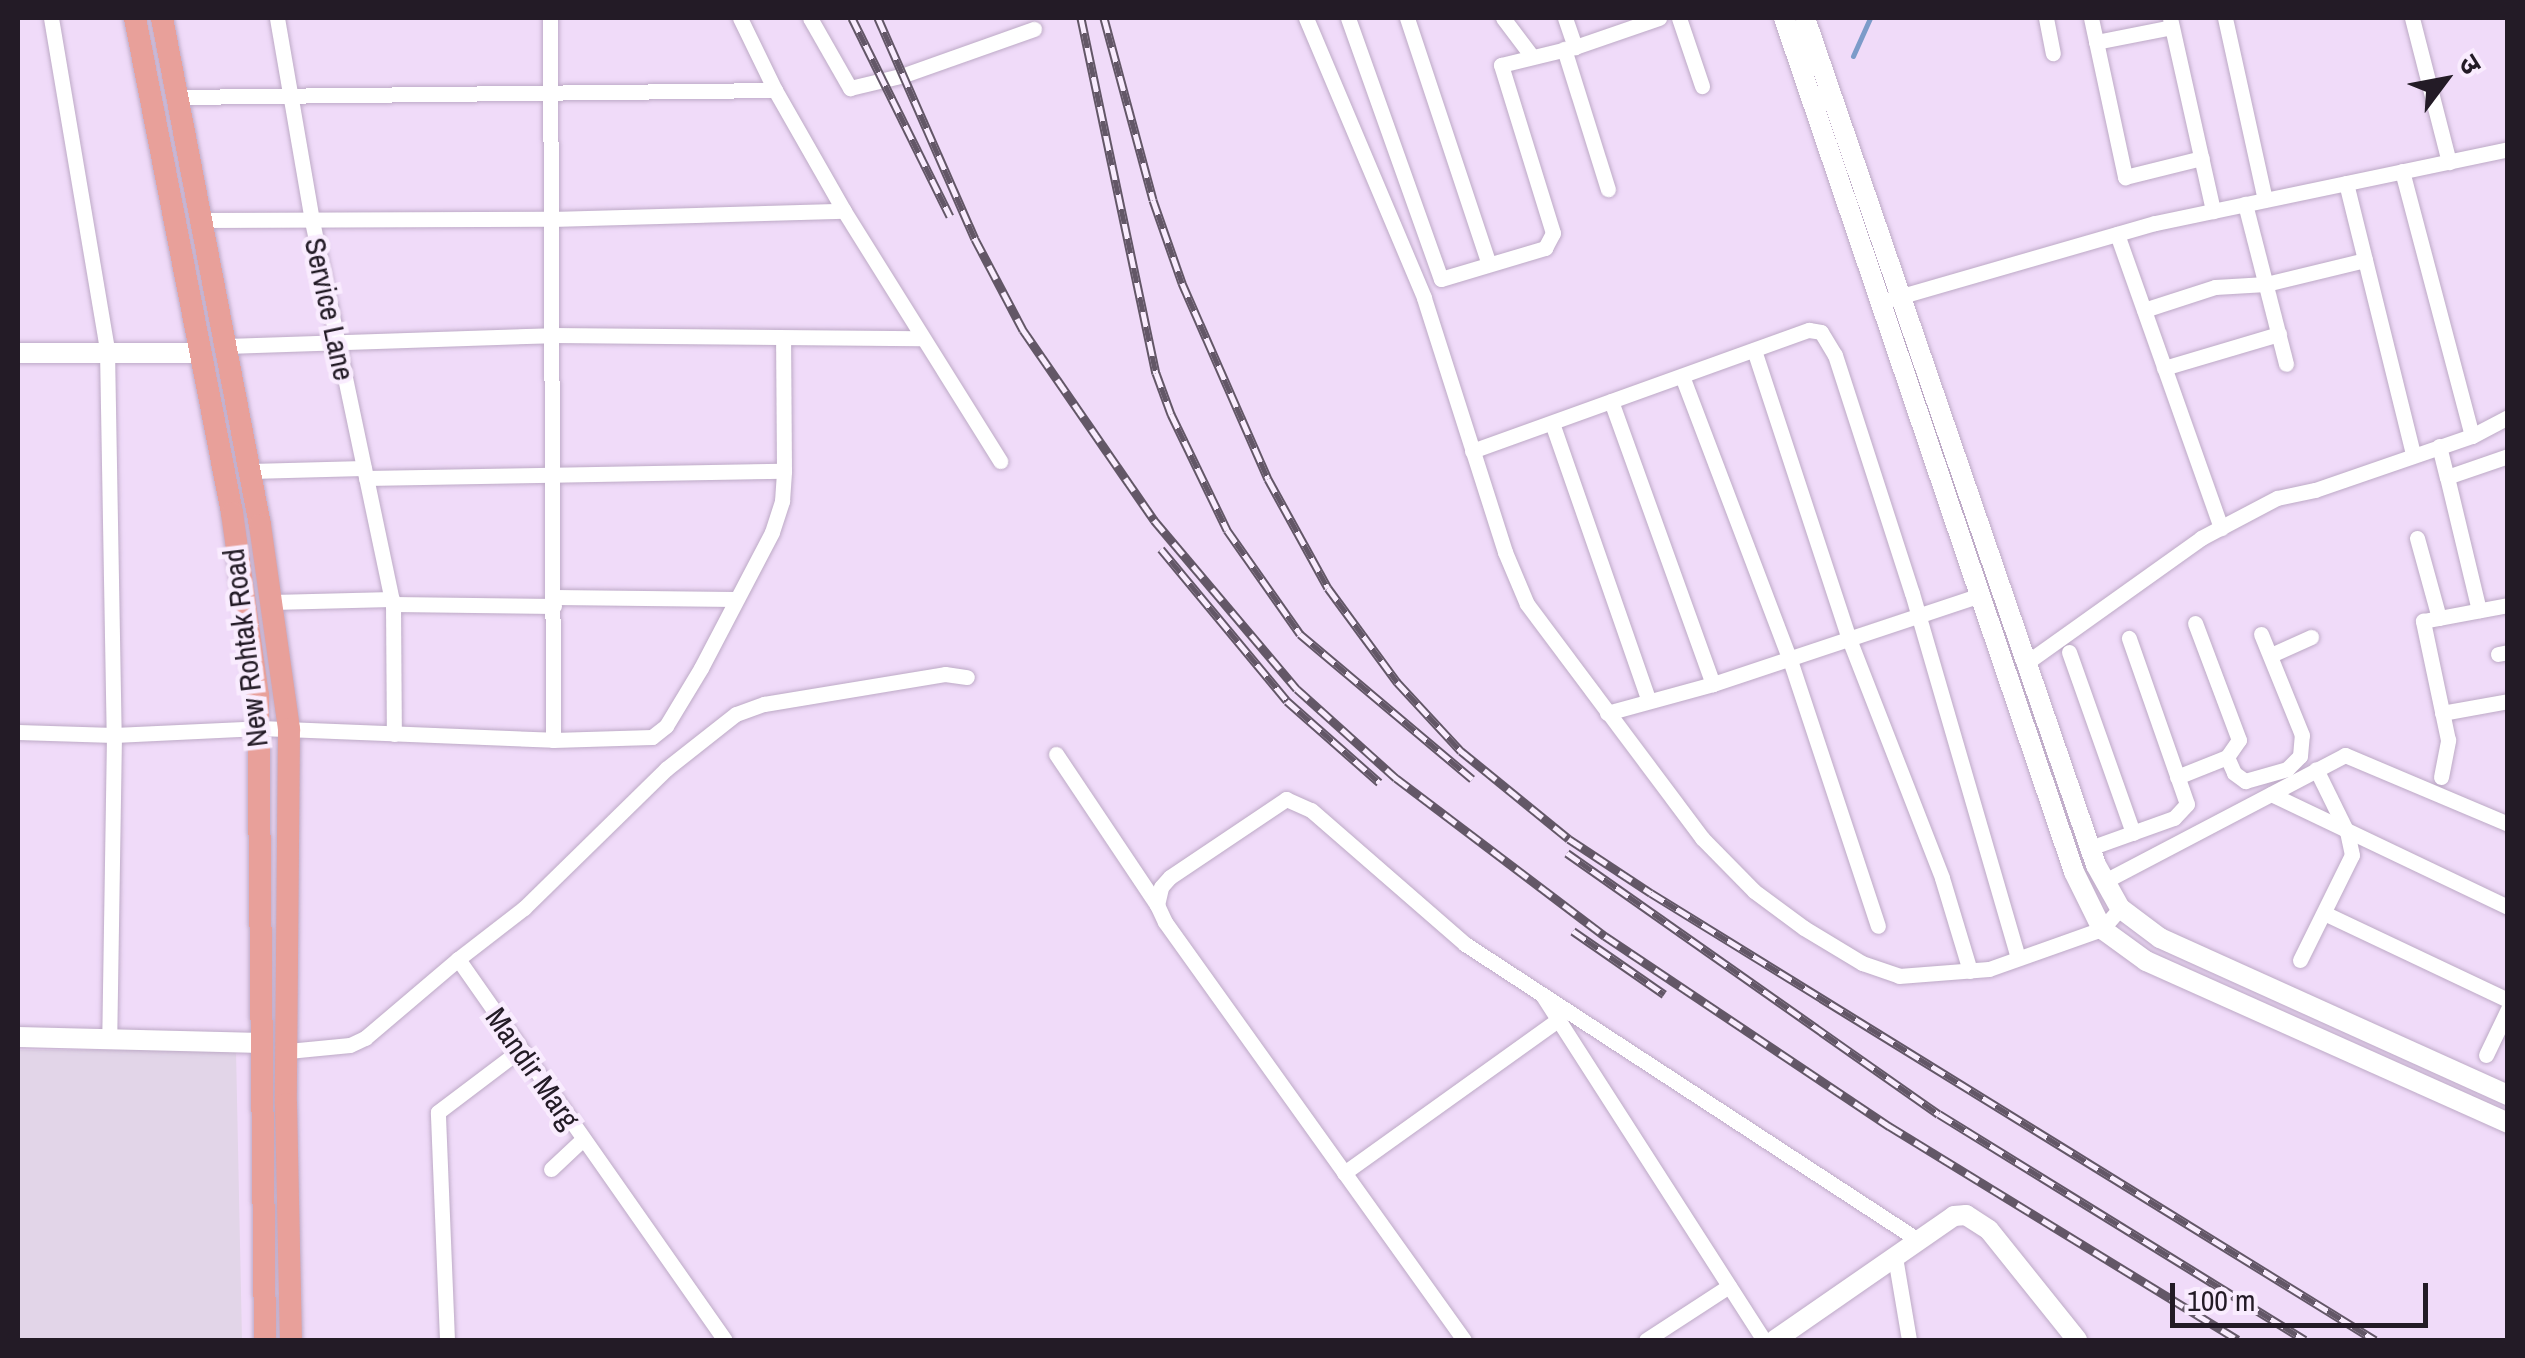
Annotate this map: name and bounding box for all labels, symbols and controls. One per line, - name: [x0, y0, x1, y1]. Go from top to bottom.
- north arrow: [2395, 30, 2495, 130]
- text: उ: [2450, 47, 2491, 81]
- street label: Service Lane: [297, 234, 363, 384]
- street label: New Rohtak Road: [215, 547, 275, 749]
- street label: Mandir Marg: [478, 1001, 588, 1135]
- scale bar: [2175, 1263, 2432, 1325]
- text: 100 m: [2187, 1280, 2255, 1320]

